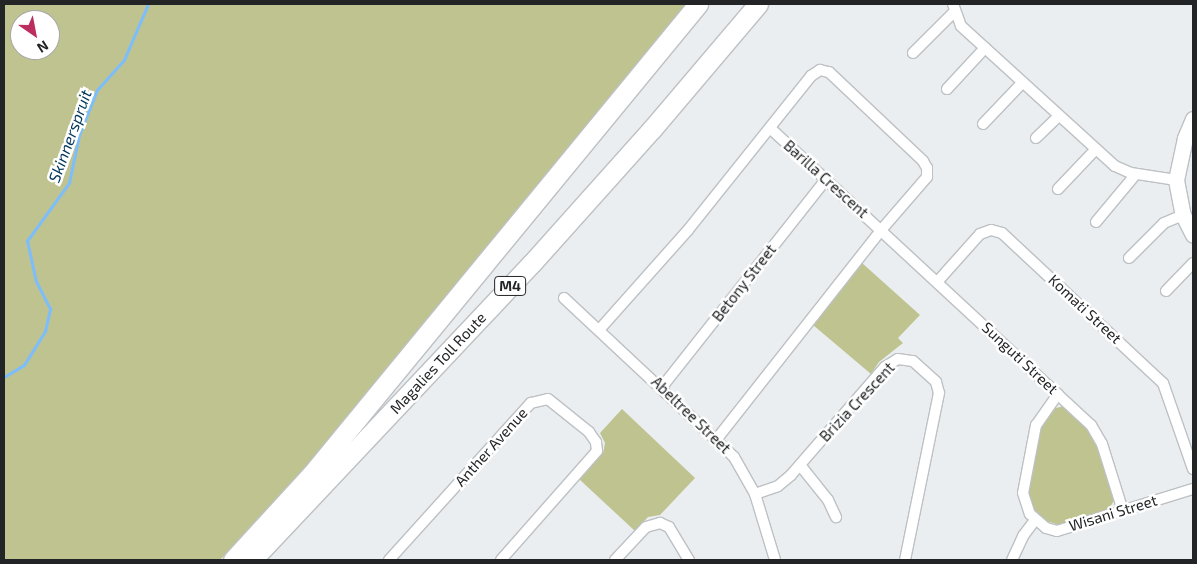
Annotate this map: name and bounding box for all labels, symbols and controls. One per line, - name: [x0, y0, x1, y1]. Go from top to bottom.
- north arrow: [10, 10, 60, 60]
- text: N: [34, 37, 52, 57]
- water label: Skinnerspruit: [44, 87, 96, 185]
- street label: Barilla Crescent: [780, 136, 872, 222]
- street label: Betony Street: [708, 241, 780, 325]
- street label: Komati Street: [1045, 271, 1125, 347]
- road number: M4: [494, 274, 526, 298]
- street label: Magalies Toll Route: [386, 308, 490, 418]
- street label: Sunguti Street: [978, 318, 1062, 398]
- street label: Brizia Crescent: [816, 359, 898, 445]
- street label: Abeltree Street: [648, 373, 734, 457]
- street label: Anther Avenue: [451, 404, 531, 490]
- street label: Wisani Street: [1067, 491, 1159, 535]

